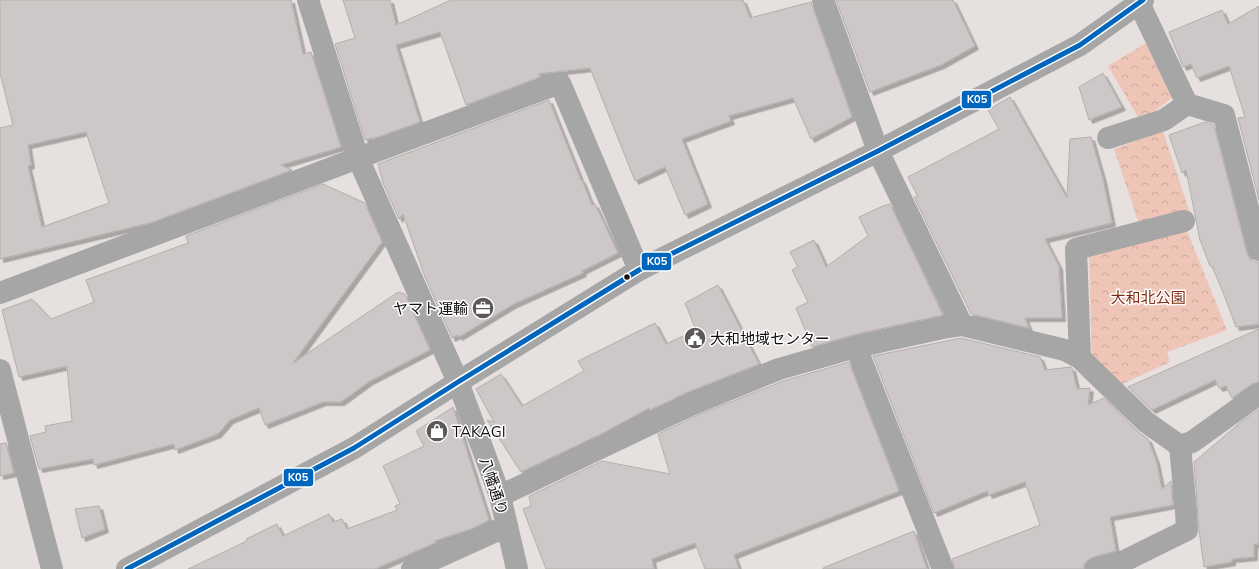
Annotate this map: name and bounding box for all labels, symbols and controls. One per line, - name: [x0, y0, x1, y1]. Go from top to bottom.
- line badge: K05: [961, 90, 992, 109]
- text: K05: [967, 92, 988, 106]
- line badge: K05: [641, 252, 672, 271]
- text: K05: [647, 254, 668, 268]
- unlabelled marker: [622, 272, 632, 282]
- park label: 大和北公園: [1110, 288, 1186, 307]
- office icon: ヤマト運輸: [470, 295, 496, 321]
- place label: ヤマト運輸: [393, 299, 468, 318]
- public building icon: 大和地域センター: [682, 325, 708, 351]
- place label: 大和地域センター: [710, 329, 830, 348]
- shop icon: TAKAGI: [424, 418, 450, 444]
- place label: TAKAGI: [452, 422, 506, 441]
- street label: 八幡通り: [476, 455, 512, 517]
- line badge: K05: [283, 468, 314, 487]
- text: K05: [288, 470, 309, 484]

